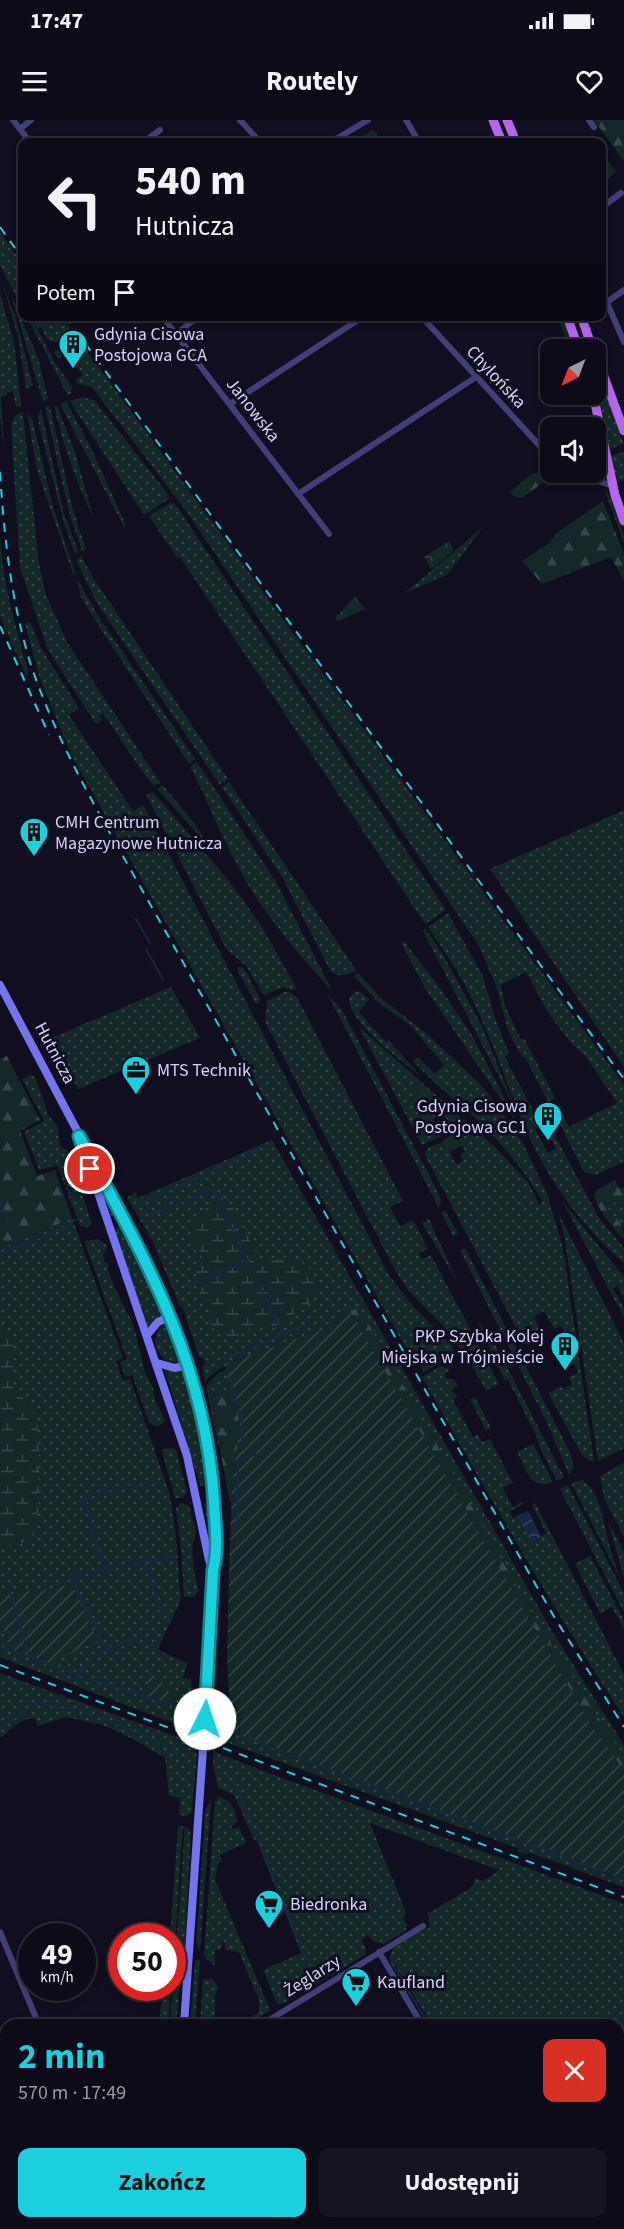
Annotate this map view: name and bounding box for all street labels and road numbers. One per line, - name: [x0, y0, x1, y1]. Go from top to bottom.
- street label: Chylońska: [460, 340, 532, 414]
- street label: Janowska: [220, 373, 286, 447]
- street label: Hutnicza: [28, 1018, 82, 1088]
- street label: Żeglarzy: [279, 1948, 346, 2003]

